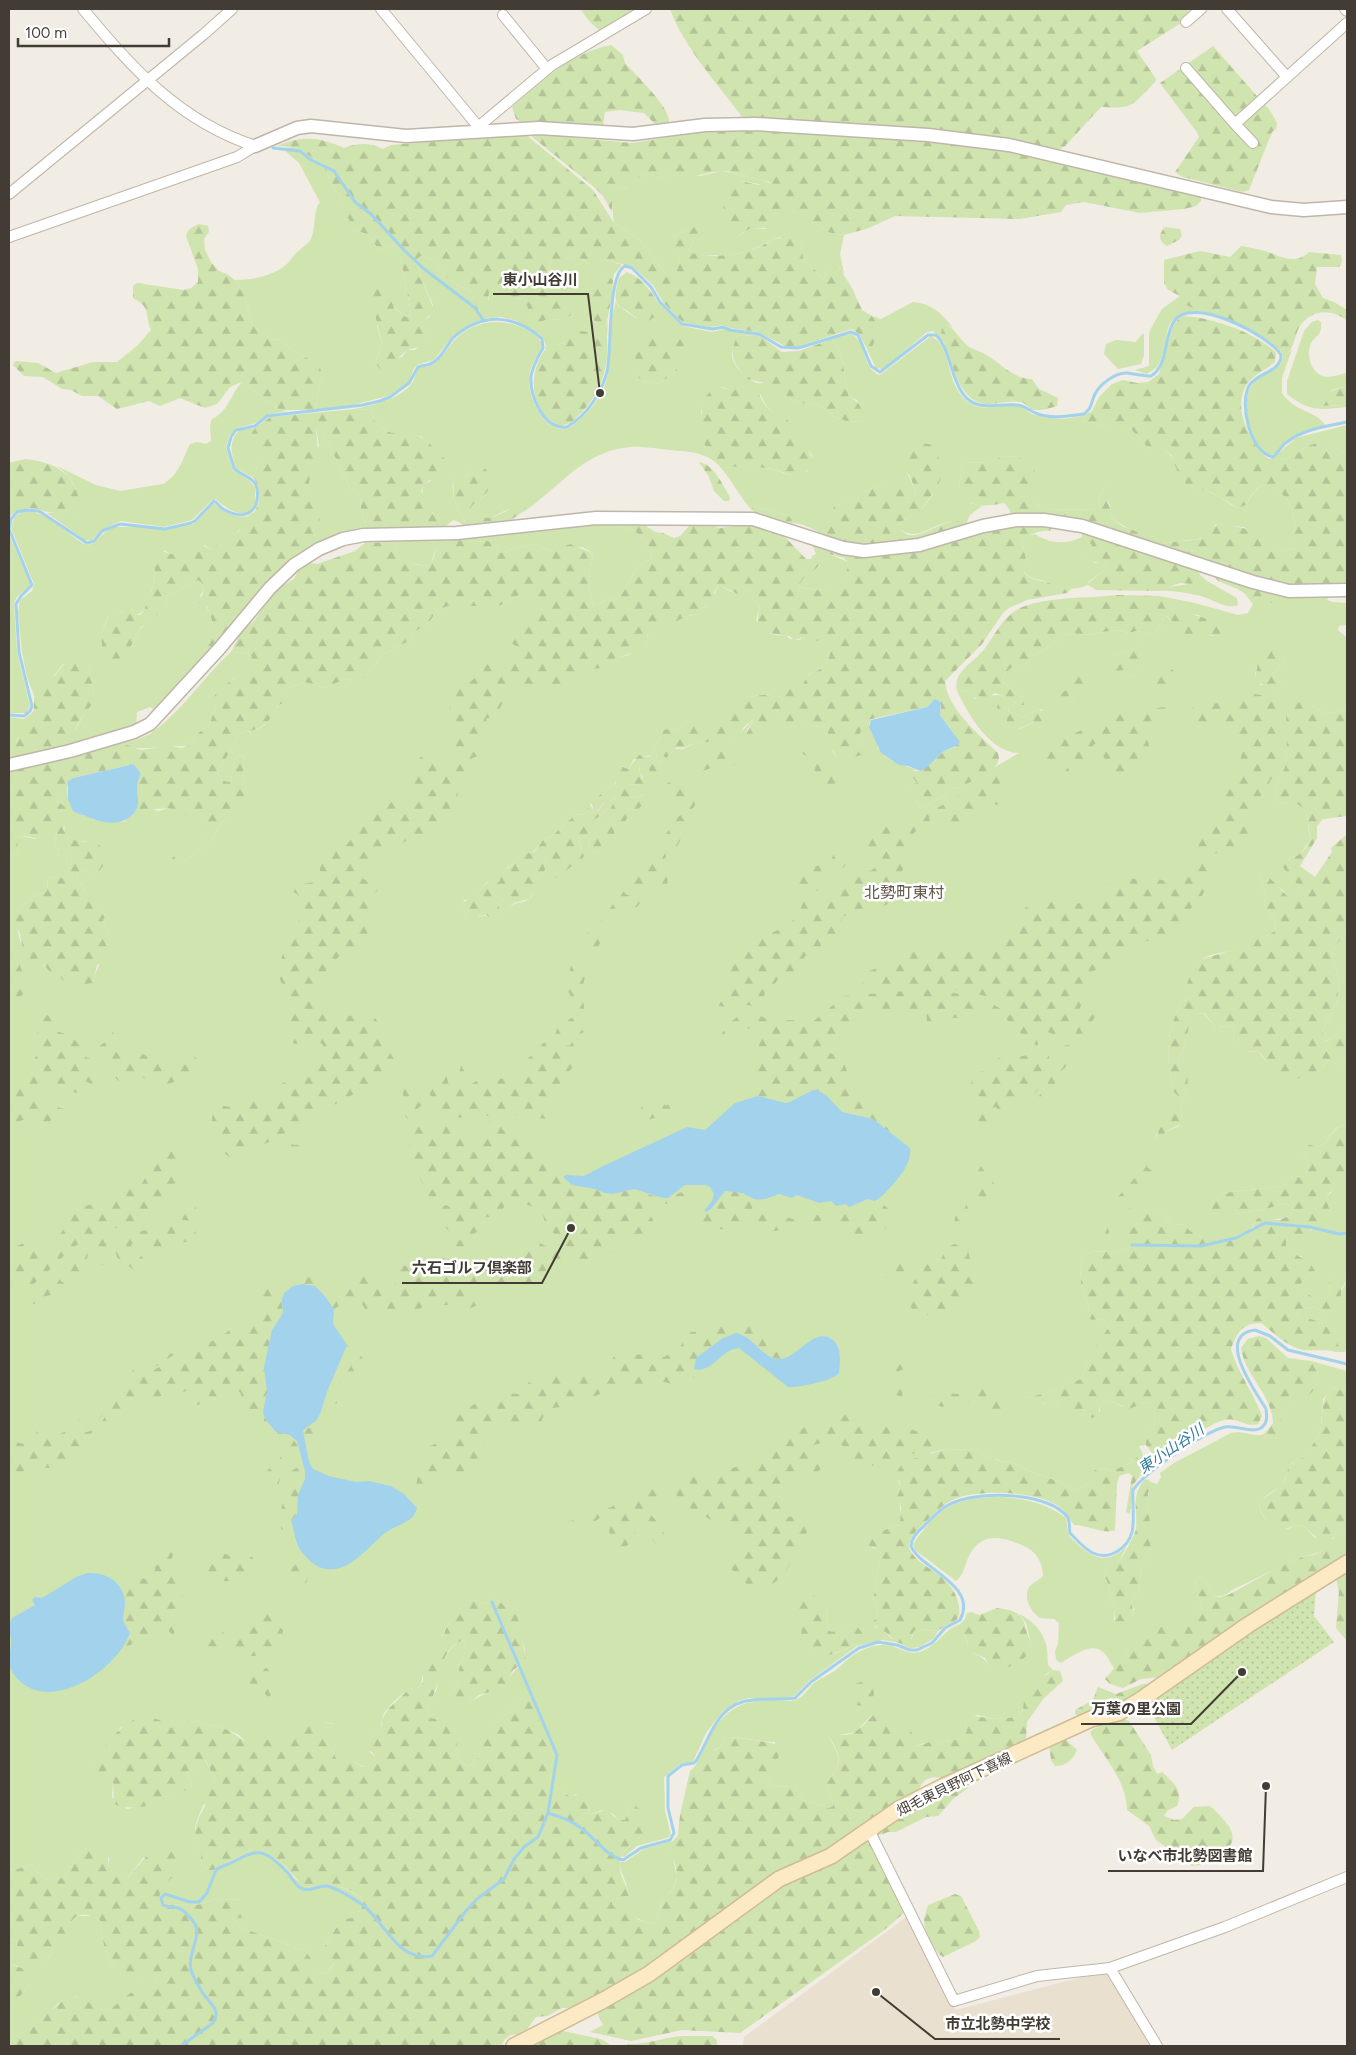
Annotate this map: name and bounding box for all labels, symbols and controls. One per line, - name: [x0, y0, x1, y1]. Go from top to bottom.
- scale bar: [18, 15, 169, 47]
- text: 100 m: [25, 24, 67, 42]
- callout: 東小山谷川: [493, 264, 588, 294]
- text: 東小山谷川: [502, 271, 578, 289]
- district label: 北勢町東村: [864, 883, 944, 902]
- callout: 六石ゴルフ倶楽部: [402, 1253, 542, 1283]
- text: 六石ゴルフ倶楽部: [412, 1259, 532, 1277]
- water label: 東小山谷川: [1135, 1419, 1209, 1477]
- callout: 万葉の里公園: [1081, 1694, 1191, 1724]
- text: 万葉の里公園: [1091, 1700, 1181, 1718]
- street label: 畑毛東貝野阿下喜線: [894, 1749, 1015, 1820]
- callout: いなべ市北勢図書館: [1108, 1841, 1263, 1871]
- text: いなべ市北勢図書館: [1117, 1847, 1253, 1865]
- callout: 市立北勢中学校: [935, 2009, 1060, 2039]
- text: 市立北勢中学校: [945, 2015, 1051, 2033]

